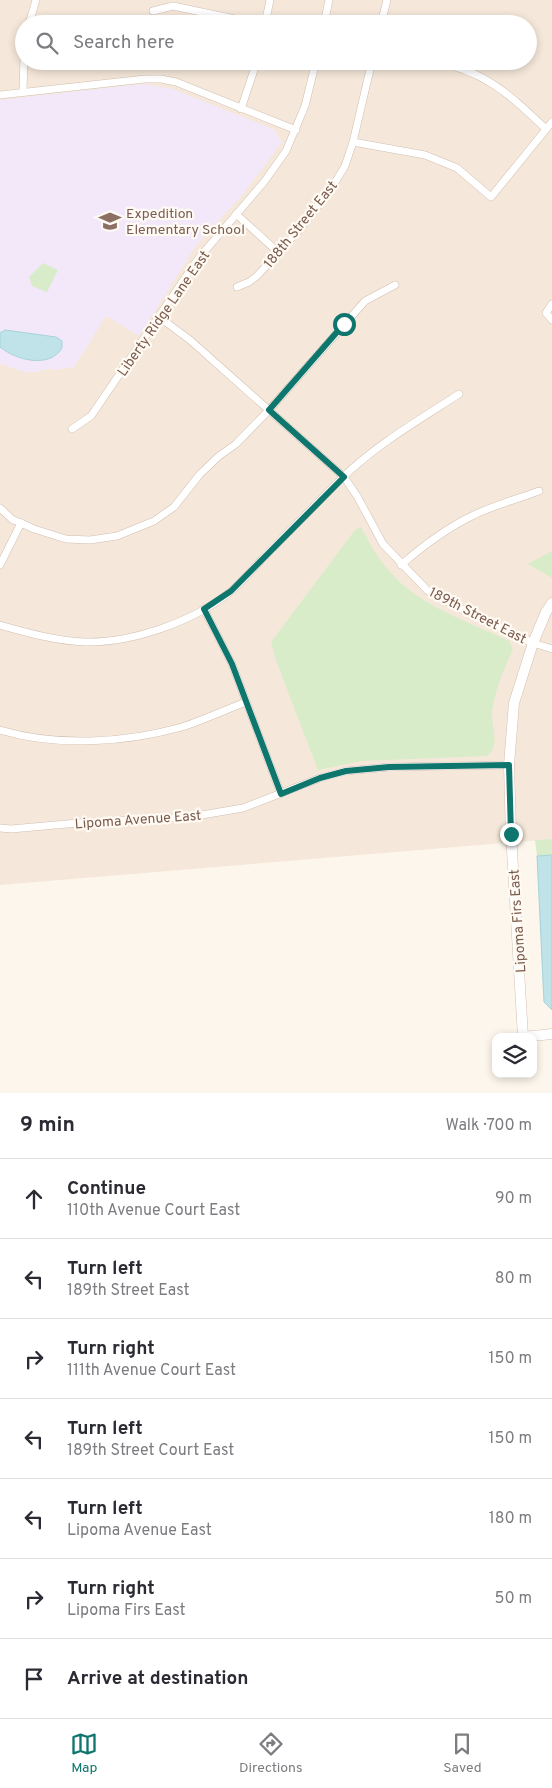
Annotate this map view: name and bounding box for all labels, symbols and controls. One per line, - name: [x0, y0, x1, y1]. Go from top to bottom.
- search box: [15, 15, 537, 70]
- icon: search: [33, 29, 61, 57]
- text: Search here: [73, 31, 175, 55]
- street label: 188th Street East: [261, 178, 342, 272]
- place label: Expedition Elementary School: [126, 206, 245, 239]
- school or university icon: Expedition Elementary School: [97, 208, 123, 234]
- street label: Liberty Ridge Lane East: [114, 248, 214, 380]
- route start: [333, 313, 356, 336]
- street label: 189th Street East: [426, 584, 529, 648]
- street label: Lipoma Avenue East: [74, 808, 202, 833]
- route end: [500, 823, 523, 846]
- street label: Lipoma Firs East: [506, 869, 531, 973]
- map controls: [492, 1033, 537, 1078]
- button: layers: [492, 1033, 537, 1078]
- text: 9 min: [20, 1112, 75, 1139]
- text: Walk · 700 m: [445, 1116, 532, 1136]
- text: Continue: [67, 1177, 146, 1201]
- icon: ahead: [20, 1185, 48, 1213]
- text: 90 m: [495, 1189, 532, 1209]
- text: 110th Avenue Court East: [67, 1201, 240, 1221]
- text: Turn left: [67, 1257, 143, 1281]
- icon: left: [20, 1265, 48, 1293]
- text: 80 m: [495, 1269, 532, 1289]
- text: 189th Street East: [67, 1281, 190, 1301]
- text: Turn right: [67, 1337, 155, 1361]
- icon: right: [20, 1345, 48, 1373]
- text: 150 m: [489, 1349, 532, 1369]
- text: 111th Avenue Court East: [67, 1361, 236, 1381]
- text: Turn left: [67, 1417, 143, 1441]
- icon: left: [20, 1425, 48, 1453]
- text: 150 m: [489, 1429, 532, 1449]
- text: 189th Street Court East: [67, 1441, 234, 1461]
- text: Turn left: [67, 1497, 143, 1521]
- icon: left: [20, 1505, 48, 1533]
- text: 180 m: [489, 1509, 532, 1529]
- text: Lipoma Avenue East: [67, 1521, 212, 1541]
- text: Turn right: [67, 1577, 155, 1601]
- icon: right: [20, 1585, 48, 1613]
- text: 50 m: [495, 1589, 532, 1609]
- text: Lipoma Firs East: [67, 1601, 186, 1621]
- icon: arrive: [20, 1665, 48, 1693]
- text: Arrive at destination: [67, 1667, 248, 1691]
- tab: Map: [70, 1730, 98, 1777]
- tab: Directions: [239, 1730, 303, 1777]
- tab: Saved: [443, 1730, 482, 1777]

